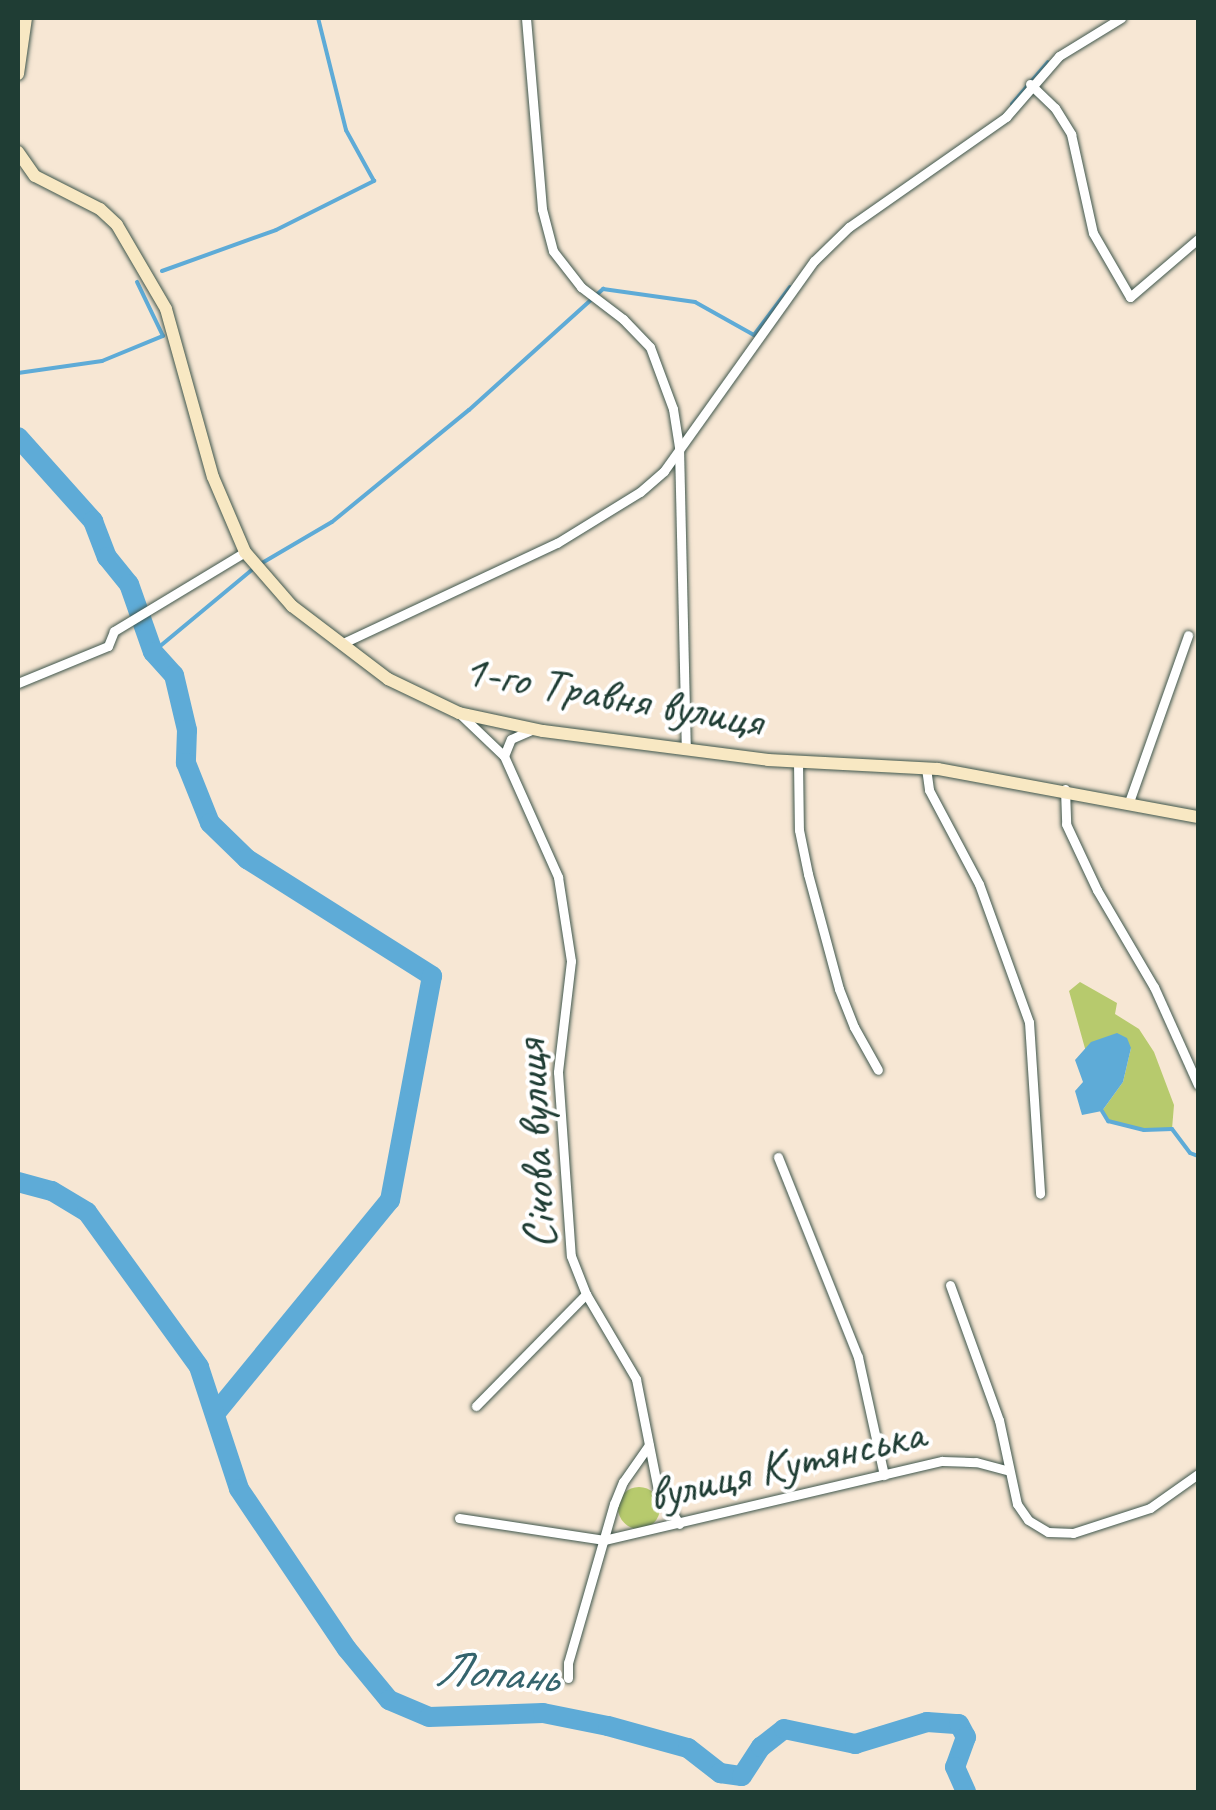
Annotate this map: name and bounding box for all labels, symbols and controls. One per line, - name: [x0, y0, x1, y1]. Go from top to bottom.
- street label: 1-го Травня вулиця: [462, 641, 764, 749]
- street label: Січова вулиця: [501, 1038, 569, 1252]
- street label: вулиця Кутянська: [642, 1404, 930, 1524]
- water label: Лопань: [433, 1638, 559, 1706]

